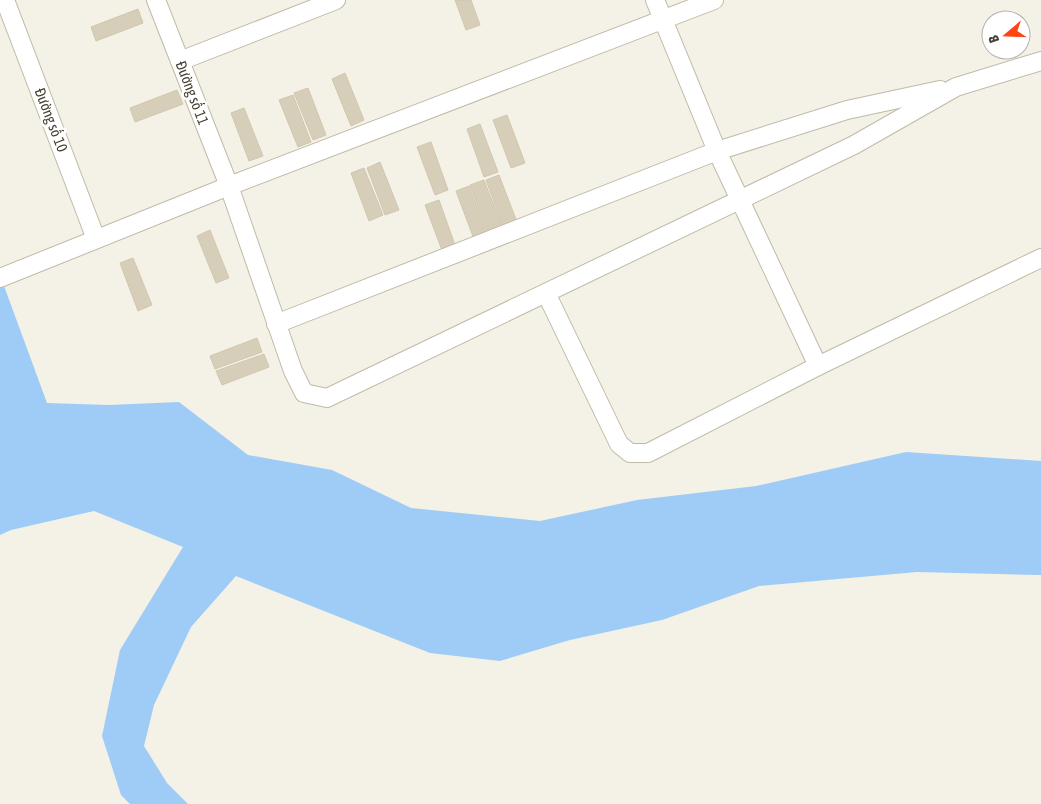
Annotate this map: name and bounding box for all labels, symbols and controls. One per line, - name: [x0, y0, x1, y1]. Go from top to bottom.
- north arrow: [981, 10, 1031, 60]
- text: B: [985, 33, 1002, 45]
- street label: Đường số 11: [173, 59, 212, 127]
- street label: Đường số 10: [32, 86, 71, 154]

